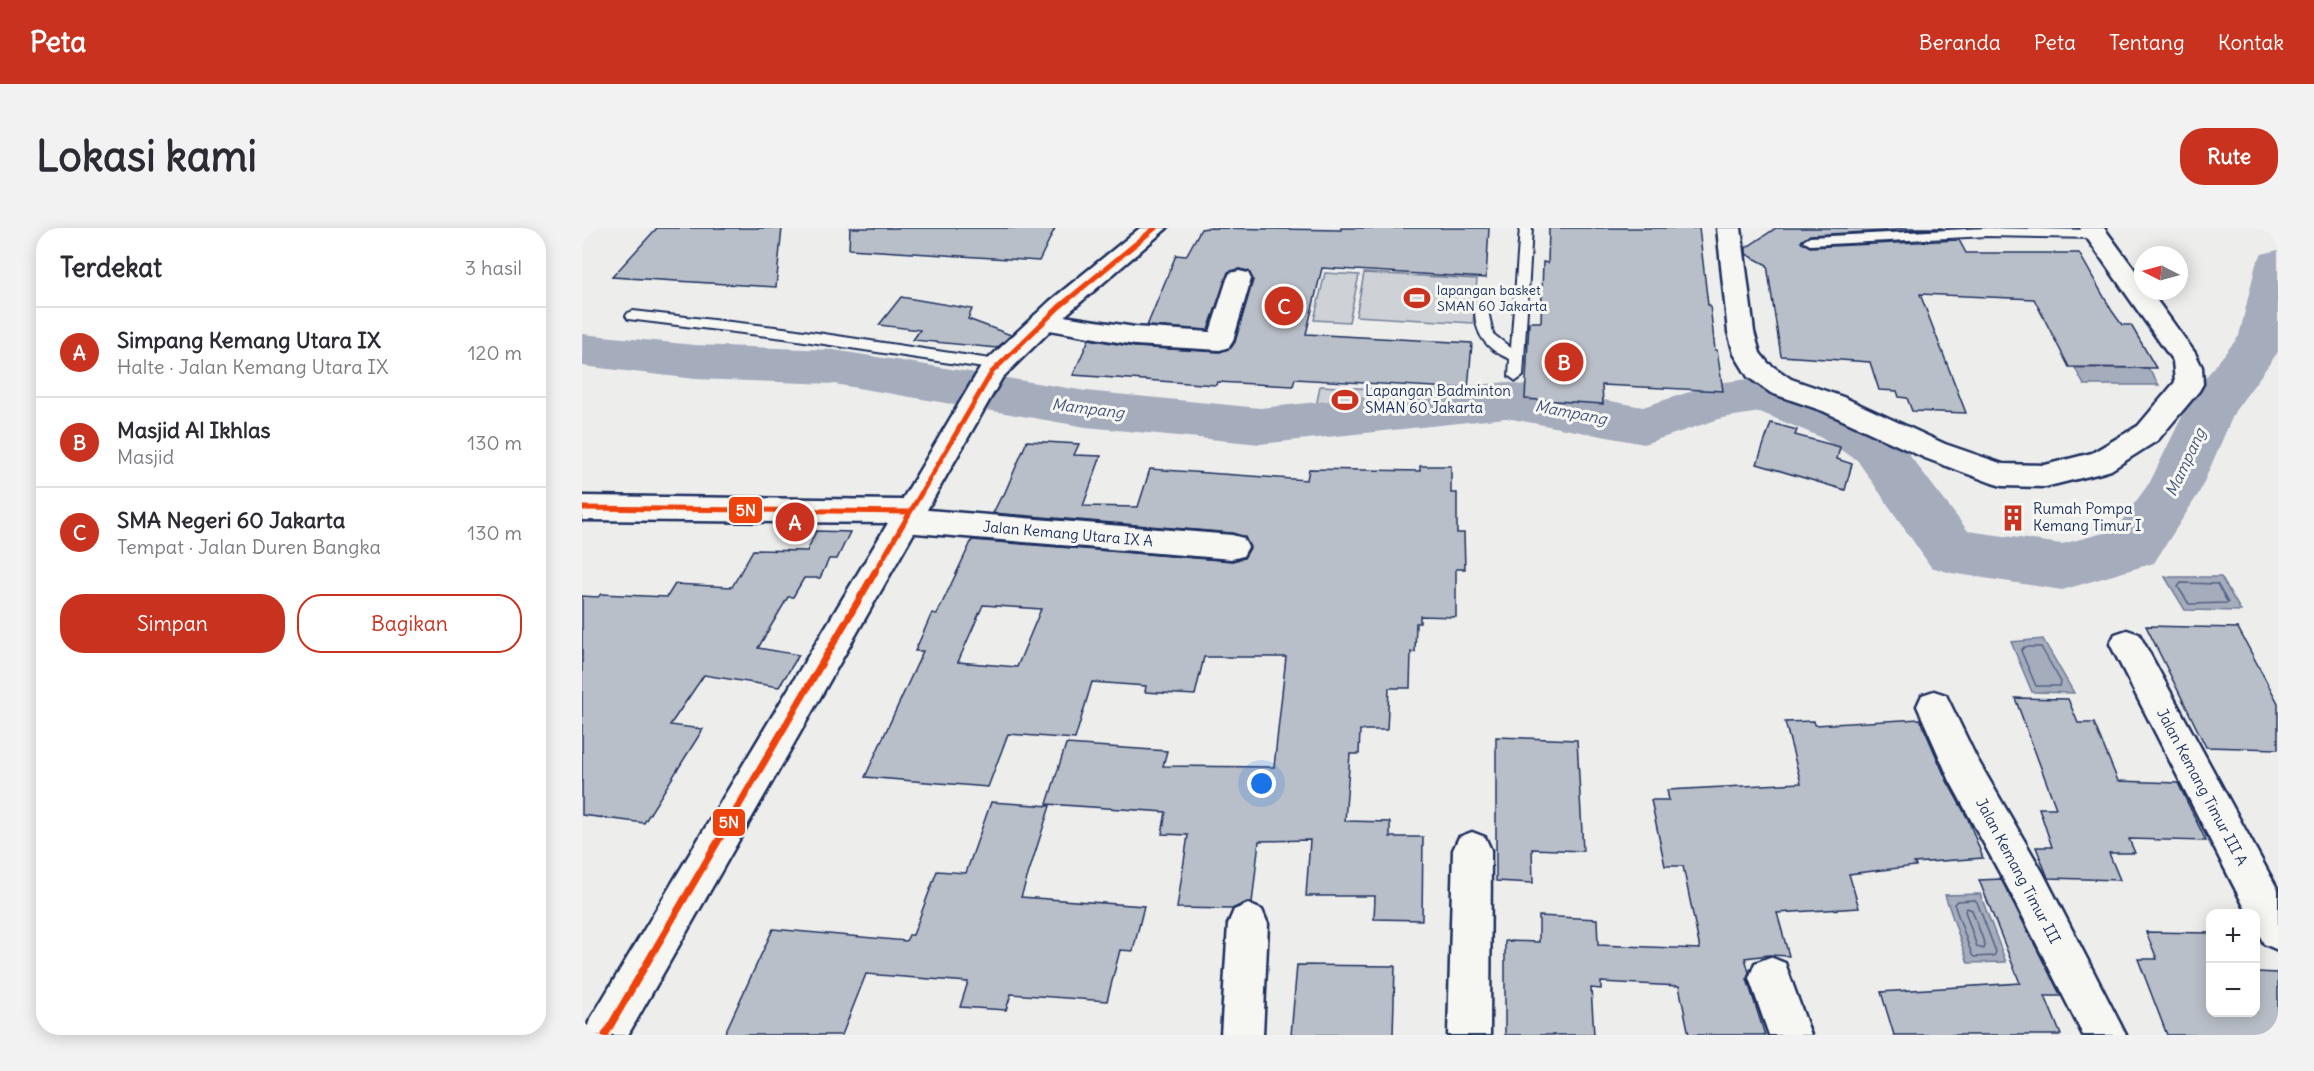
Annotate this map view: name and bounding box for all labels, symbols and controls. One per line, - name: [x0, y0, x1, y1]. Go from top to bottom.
- text: Peta: [30, 24, 86, 60]
- text: Beranda: [1919, 29, 2001, 56]
- text: Peta: [2034, 29, 2076, 56]
- text: Tentang: [2109, 29, 2185, 56]
- text: Kontak: [2218, 29, 2284, 56]
- button: Rute: [2180, 128, 2278, 185]
- text: Lokasi kami: [36, 130, 257, 182]
- north arrow: [2134, 246, 2188, 300]
- text: Terdekat: [60, 251, 162, 284]
- text: 3 hasil: [465, 255, 522, 280]
- place label: lapangan basket SMAN 60 Jakarta: [1437, 281, 1547, 315]
- sports icon: lapangan basket SMAN 60 Jakarta: [1402, 283, 1432, 313]
- pin: C: [1264, 284, 1304, 328]
- text: Simpang Kemang Utara IX: [117, 326, 381, 354]
- text: A: [73, 340, 86, 365]
- text: 120 m: [468, 340, 522, 365]
- pin: B: [1544, 340, 1584, 384]
- text: Halte · Jalan Kemang Utara IX: [117, 354, 389, 379]
- place label: Lapangan Badminton SMAN 60 Jakarta: [1365, 381, 1511, 417]
- sports icon: Lapangan Badminton SMAN 60 Jakarta: [1330, 385, 1360, 415]
- water label: Mampang: [1051, 394, 1126, 422]
- water label: Mampang: [1534, 395, 1610, 429]
- text: Masjid Al Ikhlas: [117, 416, 271, 444]
- water label: Mampang: [2161, 424, 2210, 499]
- text: B: [73, 430, 86, 455]
- text: 130 m: [467, 430, 522, 455]
- text: Masjid: [117, 444, 174, 469]
- line badge: 5N: [728, 496, 763, 524]
- place label: Rumah Pompa Kemang Timur I: [2033, 499, 2142, 535]
- text: 5N: [736, 500, 756, 520]
- pin: A: [776, 500, 814, 544]
- building icon: Rumah Pompa Kemang Timur I: [1998, 503, 2028, 533]
- text: SMA Negeri 60 Jakarta: [117, 506, 345, 534]
- street label: Jalan Kemang Utara IX A: [982, 517, 1154, 550]
- text: C: [73, 520, 86, 545]
- text: 130 m: [467, 520, 522, 545]
- text: Tempat · Jalan Duren Bangka: [117, 534, 381, 559]
- button: Simpan: [60, 594, 285, 653]
- button: Bagikan: [297, 594, 522, 653]
- street label: Jalan Kemang Timur III A: [2153, 705, 2252, 869]
- your location: [1247, 769, 1276, 798]
- street label: Jalan Kemang Timur III: [1972, 795, 2065, 947]
- line badge: 5N: [712, 808, 746, 837]
- text: 5N: [719, 812, 739, 832]
- map controls: [2206, 909, 2260, 1017]
- button: +: [2206, 909, 2260, 963]
- button: −: [2206, 963, 2260, 1017]

